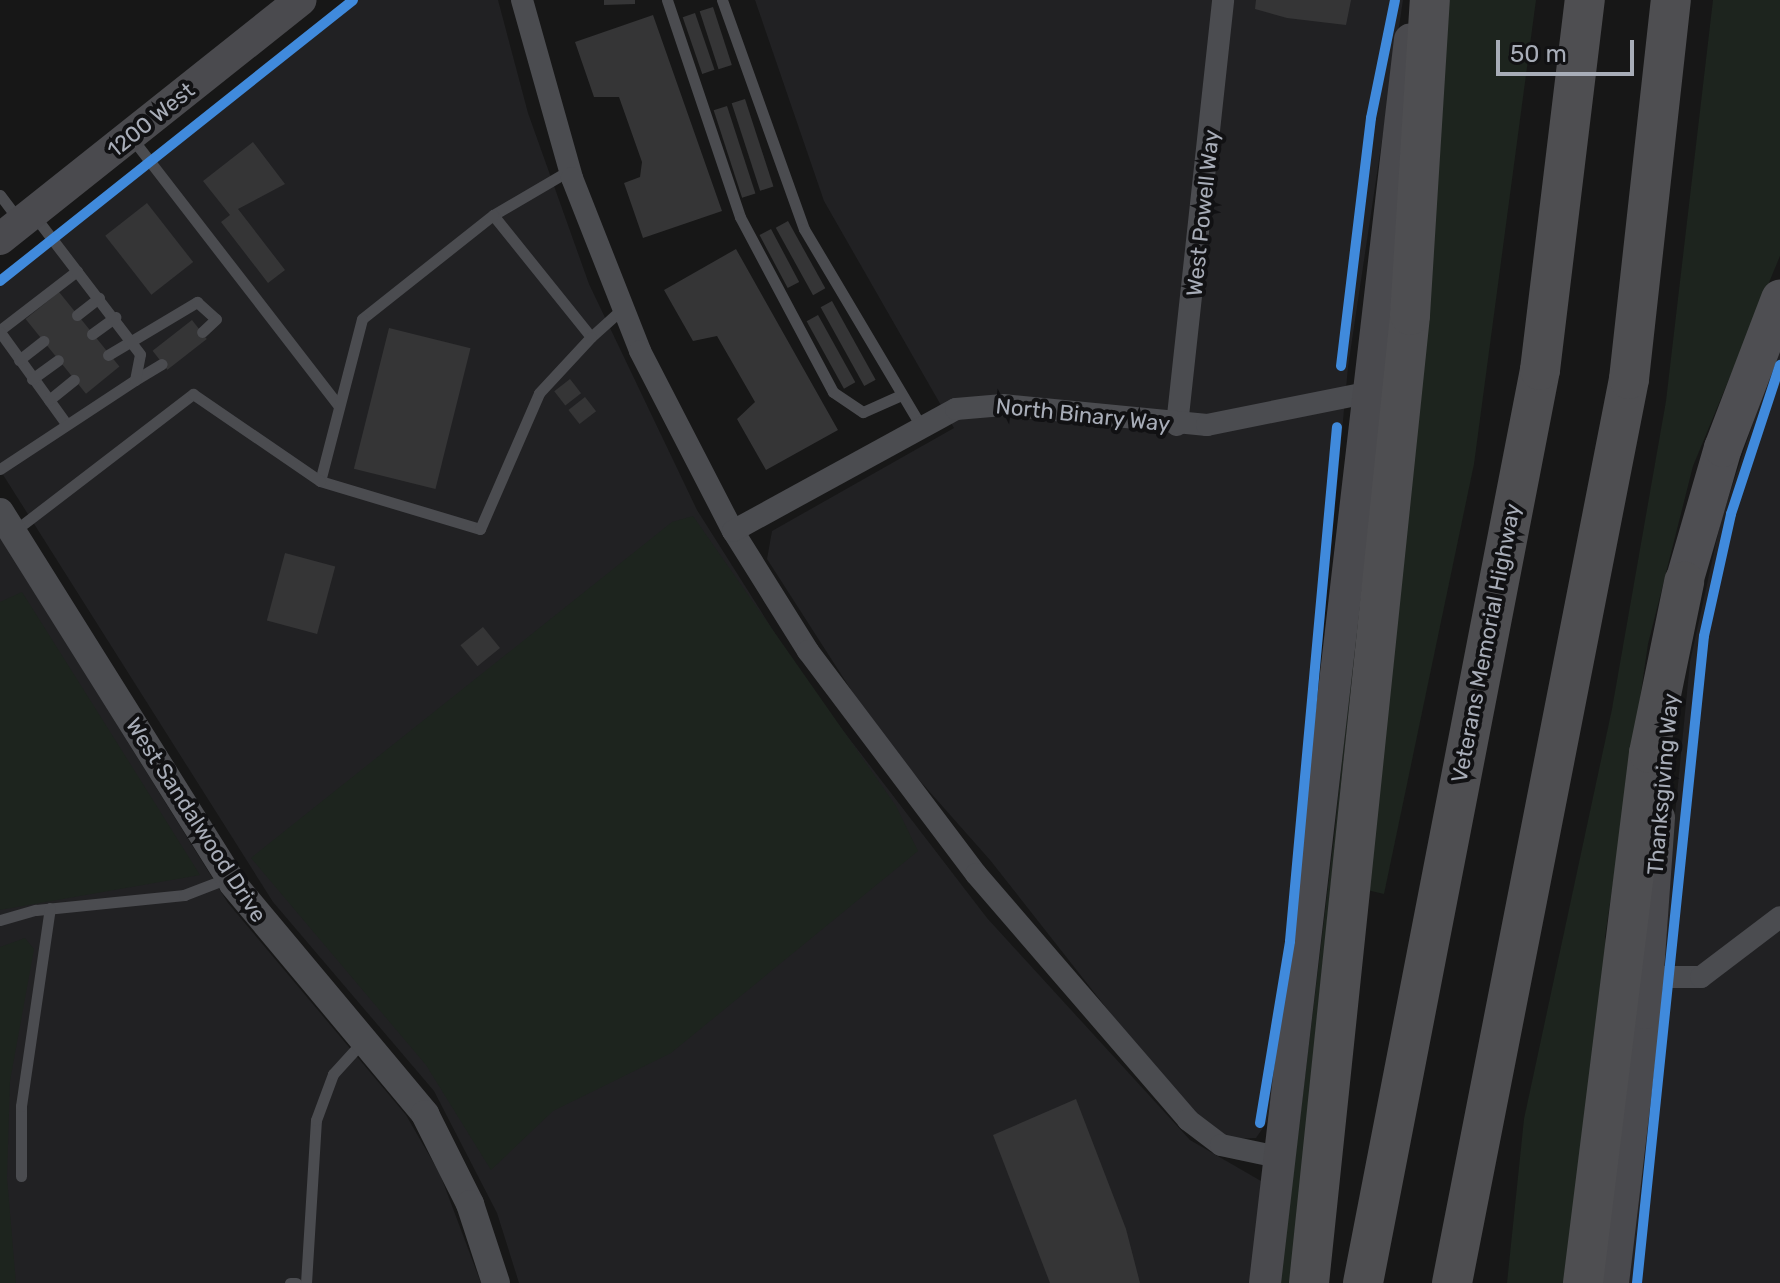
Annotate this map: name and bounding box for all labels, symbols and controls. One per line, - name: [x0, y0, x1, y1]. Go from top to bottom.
- scale bar: [1500, 24, 1638, 74]
- text: 50 m: [1510, 40, 1567, 68]
- street label: 1200 West: [102, 77, 200, 163]
- street label: West Powell Way: [1181, 128, 1225, 298]
- street label: North Binary Way: [994, 393, 1172, 437]
- street label: Veterans Memorial Highway: [1446, 501, 1526, 785]
- street label: Thanksgiving Way: [1642, 692, 1684, 876]
- street label: West Sandalwood Drive: [120, 713, 272, 927]

